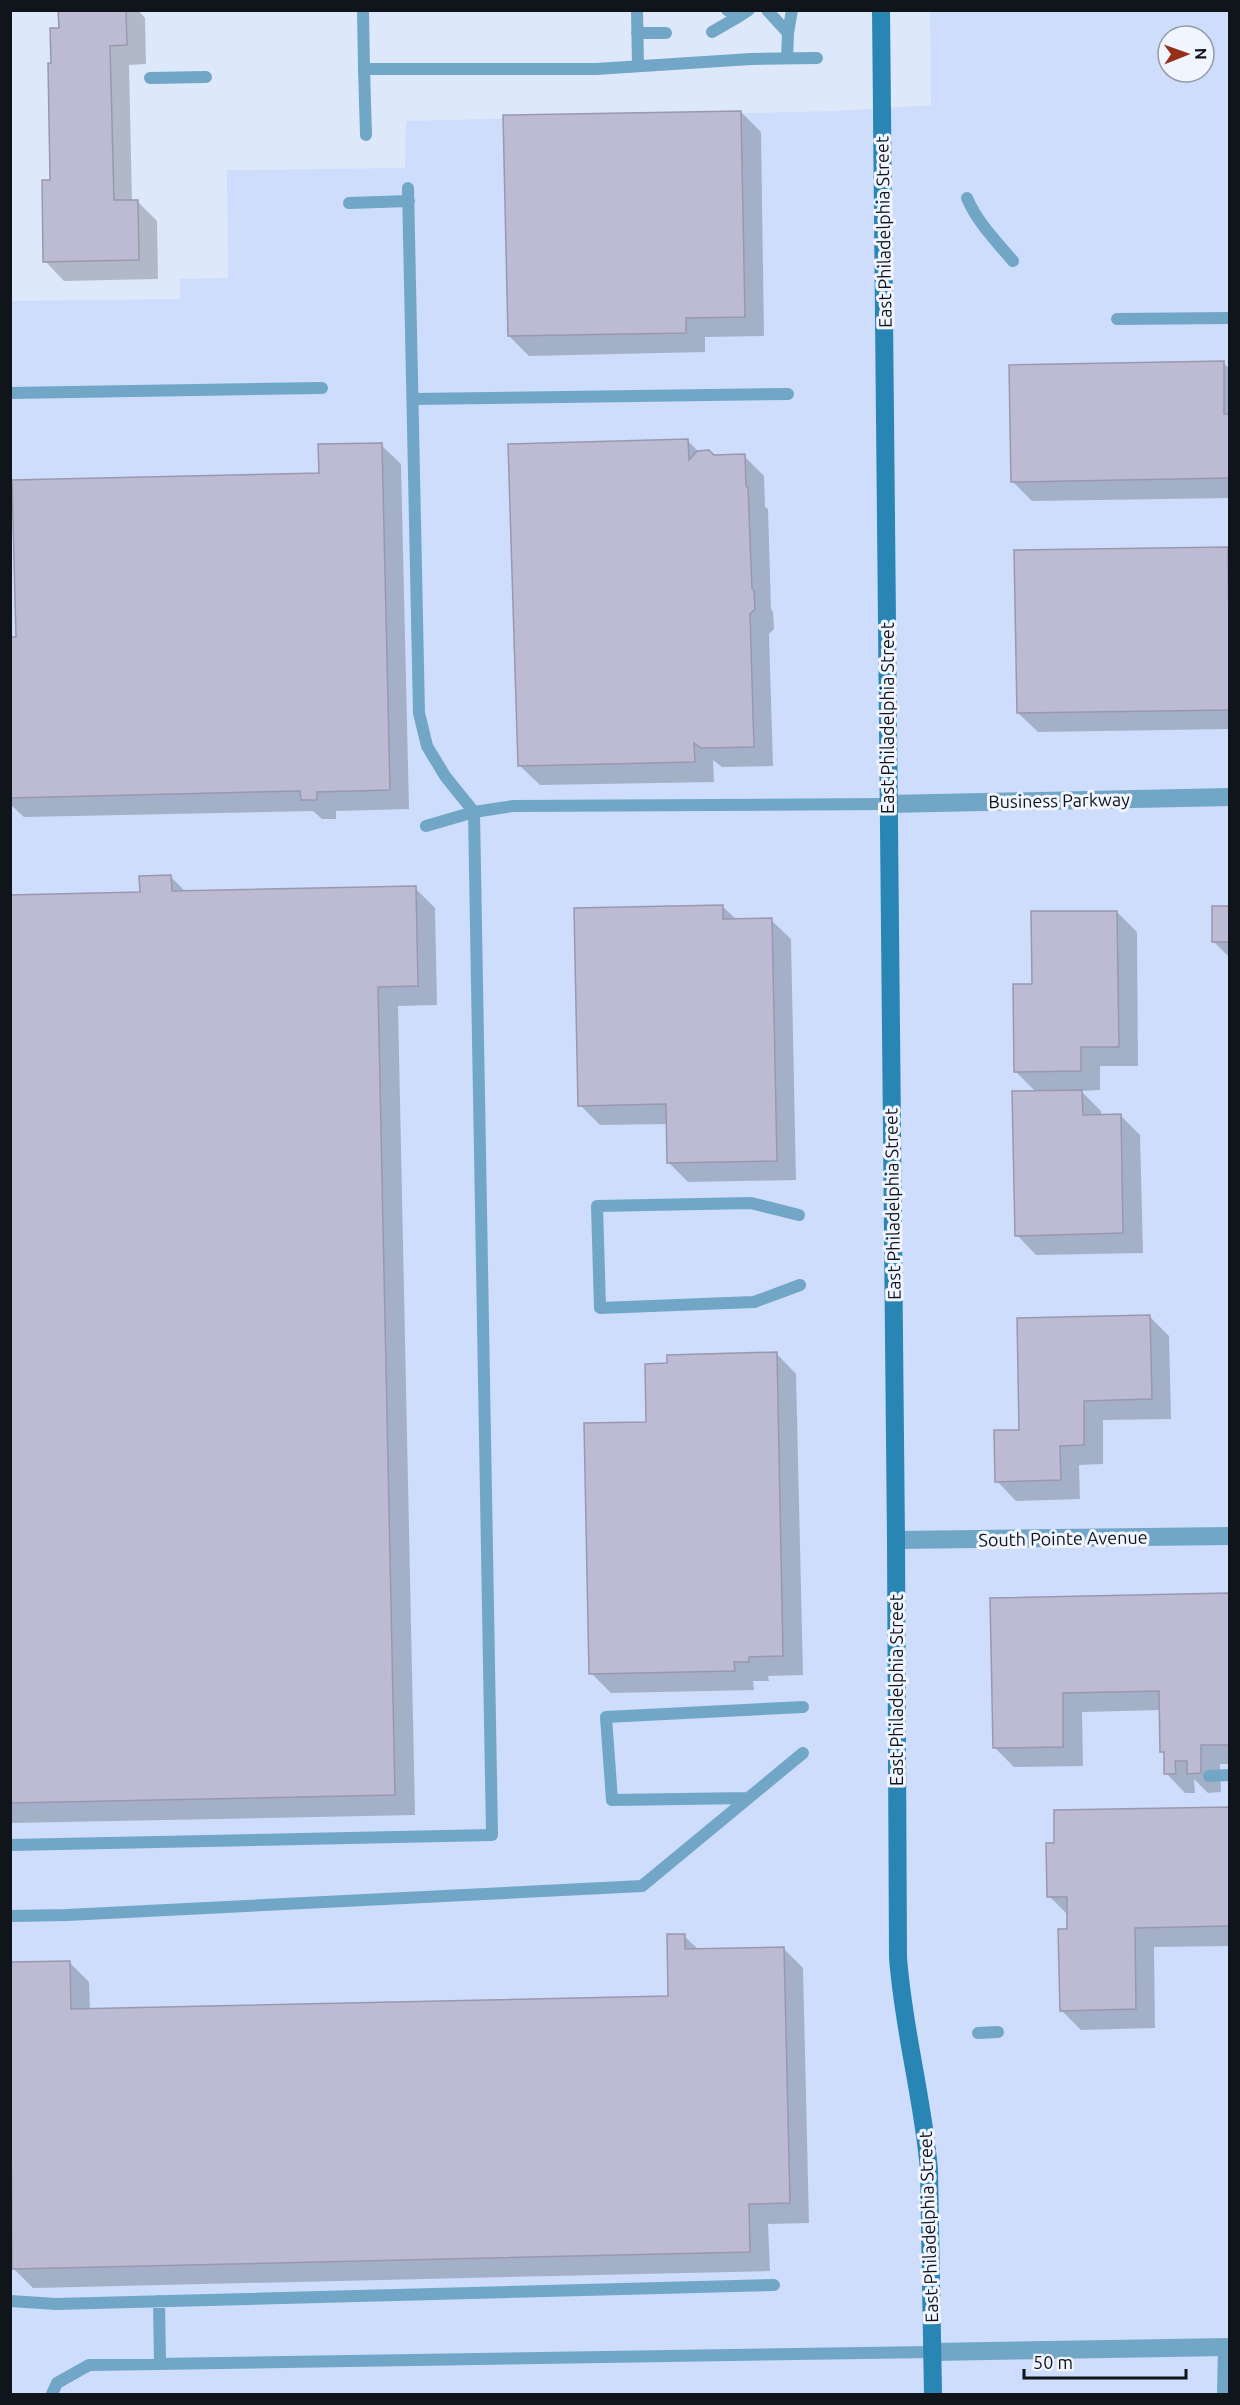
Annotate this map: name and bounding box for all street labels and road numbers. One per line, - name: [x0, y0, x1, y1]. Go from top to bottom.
- street label: East Philadelphia Street: [871, 136, 895, 328]
- street label: East Philadelphia Street: [877, 622, 897, 814]
- street label: Business Parkway: [988, 789, 1130, 811]
- street label: East Philadelphia Street: [880, 1108, 904, 1300]
- street label: South Pointe Avenue: [978, 1527, 1148, 1549]
- street label: East Philadelphia Street: [886, 1594, 906, 1786]
- street label: East Philadelphia Street: [915, 2131, 941, 2323]

